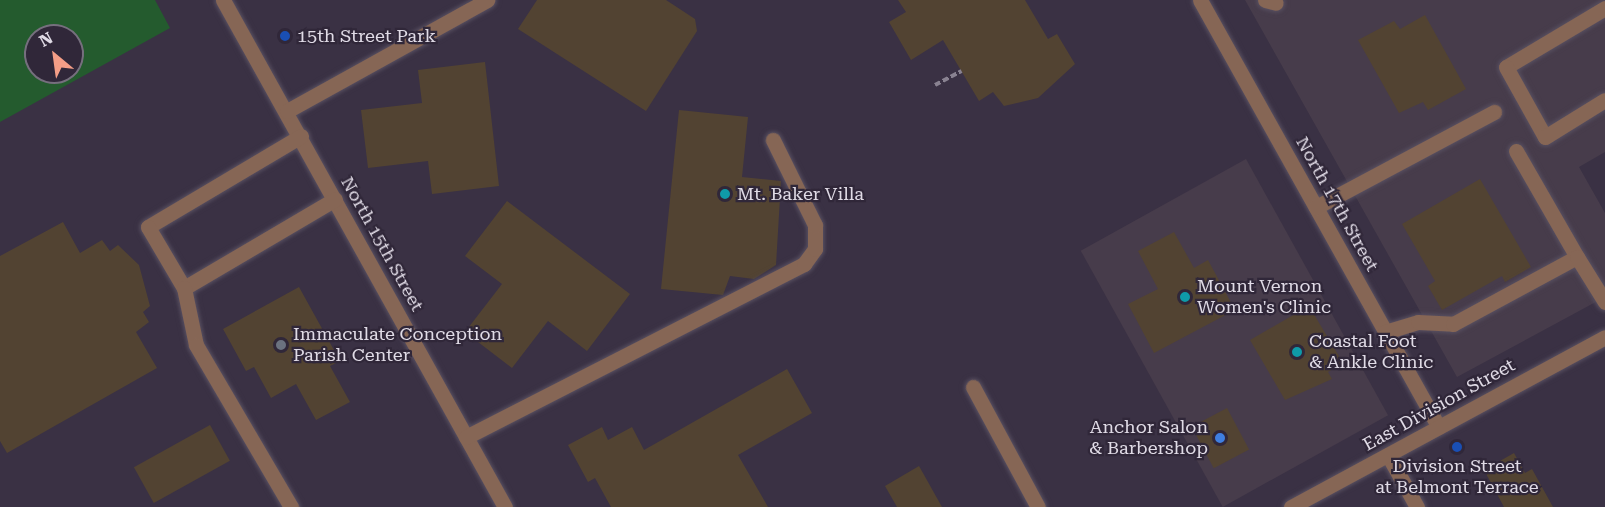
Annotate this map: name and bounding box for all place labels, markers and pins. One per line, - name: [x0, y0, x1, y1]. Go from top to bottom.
- place label: 15th Street Park: [297, 25, 436, 47]
- marker: 15th Street Park: [278, 29, 292, 43]
- place label: Mt. Baker Villa: [737, 183, 864, 205]
- marker: Mt. Baker Villa: [718, 187, 732, 201]
- place label: Mount Vernon Women's Clinic: [1197, 276, 1331, 318]
- marker: Mount Vernon Women's Clinic: [1178, 290, 1192, 304]
- place label: Immaculate Conception Parish Center: [293, 324, 502, 366]
- place label: Coastal Foot & Ankle Clinic: [1309, 331, 1433, 374]
- marker: Immaculate Conception Parish Center: [274, 338, 288, 352]
- marker: Coastal Foot & Ankle Clinic: [1290, 345, 1304, 359]
- place label: Anchor Salon & Barbershop: [1089, 417, 1208, 460]
- marker: Anchor Salon & Barbershop: [1213, 431, 1227, 445]
- marker: Division Street at Belmont Terrace: [1450, 440, 1464, 454]
- place label: Division Street at Belmont Terrace: [1375, 456, 1539, 498]

